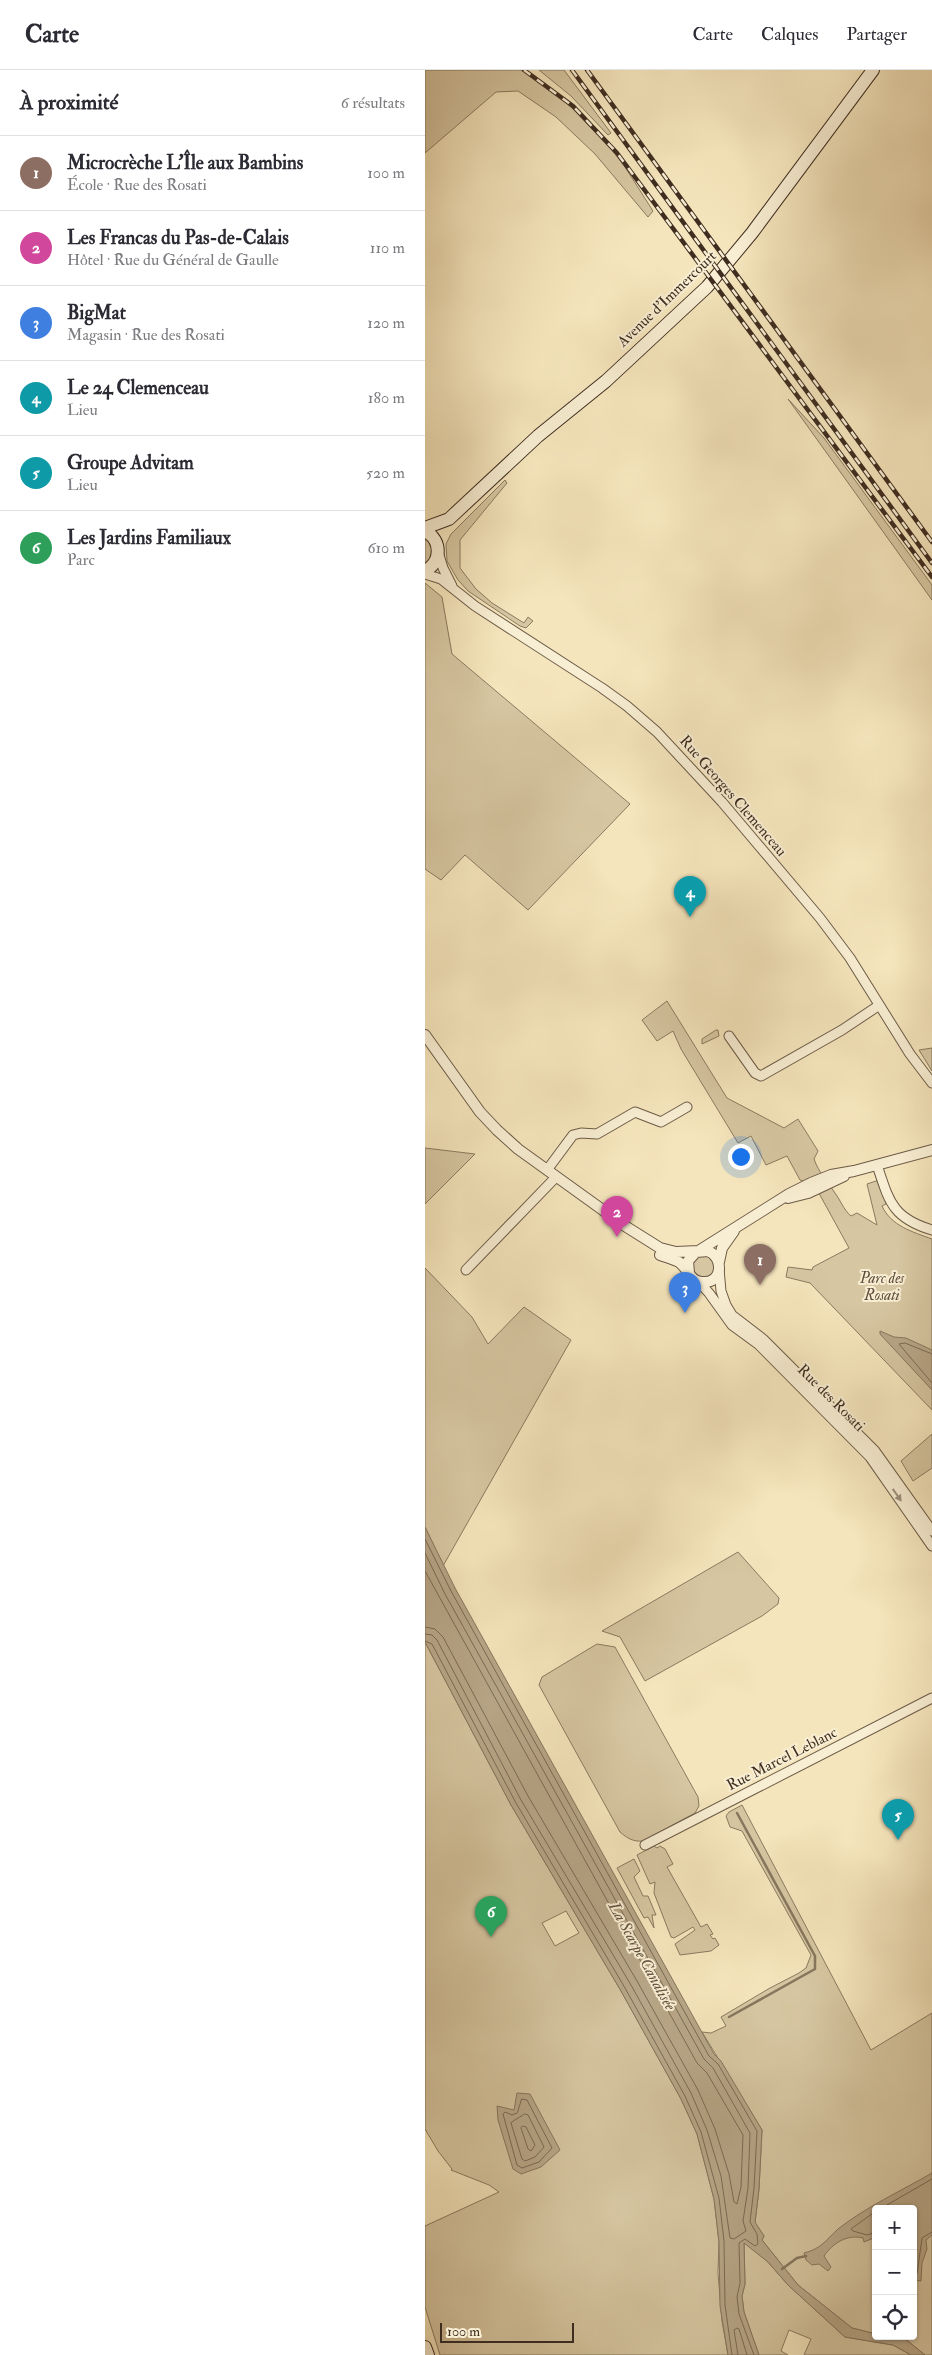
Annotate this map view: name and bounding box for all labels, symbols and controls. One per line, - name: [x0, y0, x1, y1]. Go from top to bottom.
- text: Carte: [25, 19, 79, 50]
- text: Carte: [692, 23, 733, 46]
- text: Calques: [761, 23, 818, 46]
- text: Partager: [846, 23, 907, 46]
- text: À proximité: [20, 89, 118, 116]
- text: 6 résultats: [341, 93, 405, 113]
- text: Microcrèche L’Île aux Bambins: [67, 151, 303, 175]
- text: 1: [33, 163, 39, 183]
- text: 100 m: [367, 163, 405, 183]
- text: École · Rue des Rosati: [67, 175, 207, 195]
- text: Les Francas du Pas-de-Calais: [67, 226, 289, 250]
- text: 2: [32, 238, 40, 258]
- text: 110 m: [370, 238, 405, 258]
- street label: Avenue d'Immercourt: [613, 247, 721, 352]
- text: Hôtel · Rue du Général de Gaulle: [67, 250, 279, 270]
- text: BigMat: [67, 301, 126, 325]
- text: 3: [33, 313, 39, 333]
- text: 120 m: [367, 313, 405, 333]
- text: Magasin · Rue des Rosati: [67, 325, 225, 345]
- text: Le 24 Clemenceau: [67, 376, 209, 400]
- text: 4: [32, 388, 40, 408]
- text: 180 m: [368, 388, 405, 408]
- text: Lieu: [67, 400, 98, 420]
- text: Groupe Advitam: [67, 451, 194, 475]
- text: 5: [32, 463, 40, 483]
- text: 520 m: [366, 463, 405, 483]
- text: Lieu: [67, 475, 98, 495]
- text: Les Jardins Familiaux: [67, 526, 231, 550]
- text: 6: [32, 538, 40, 558]
- text: 610 m: [367, 538, 405, 558]
- text: Parc: [67, 550, 95, 570]
- street label: Rue Georges Clemenceau: [675, 732, 791, 861]
- pin: 4: [674, 876, 706, 917]
- your location: [728, 1144, 754, 1170]
- pin: 2: [601, 1196, 633, 1237]
- pin: 1: [744, 1244, 776, 1285]
- park label: Parc des Rosati: [859, 1269, 905, 1305]
- pin: 3: [669, 1272, 701, 1313]
- street label: Rue des Rosati: [793, 1360, 869, 1436]
- one-way arrow: [892, 1488, 902, 1502]
- street label: Rue Marcel Leblanc: [724, 1723, 840, 1795]
- pin: 5: [882, 1799, 914, 1840]
- pin: 6: [475, 1896, 507, 1937]
- water label: La Scarpe Canalisée: [603, 1897, 680, 2014]
- map controls: [872, 2205, 917, 2340]
- button: +: [872, 2205, 917, 2250]
- button: −: [872, 2250, 917, 2295]
- button: locate: [872, 2295, 917, 2340]
- scale bar: [440, 2320, 574, 2343]
- text: 100 m: [447, 2323, 480, 2340]

